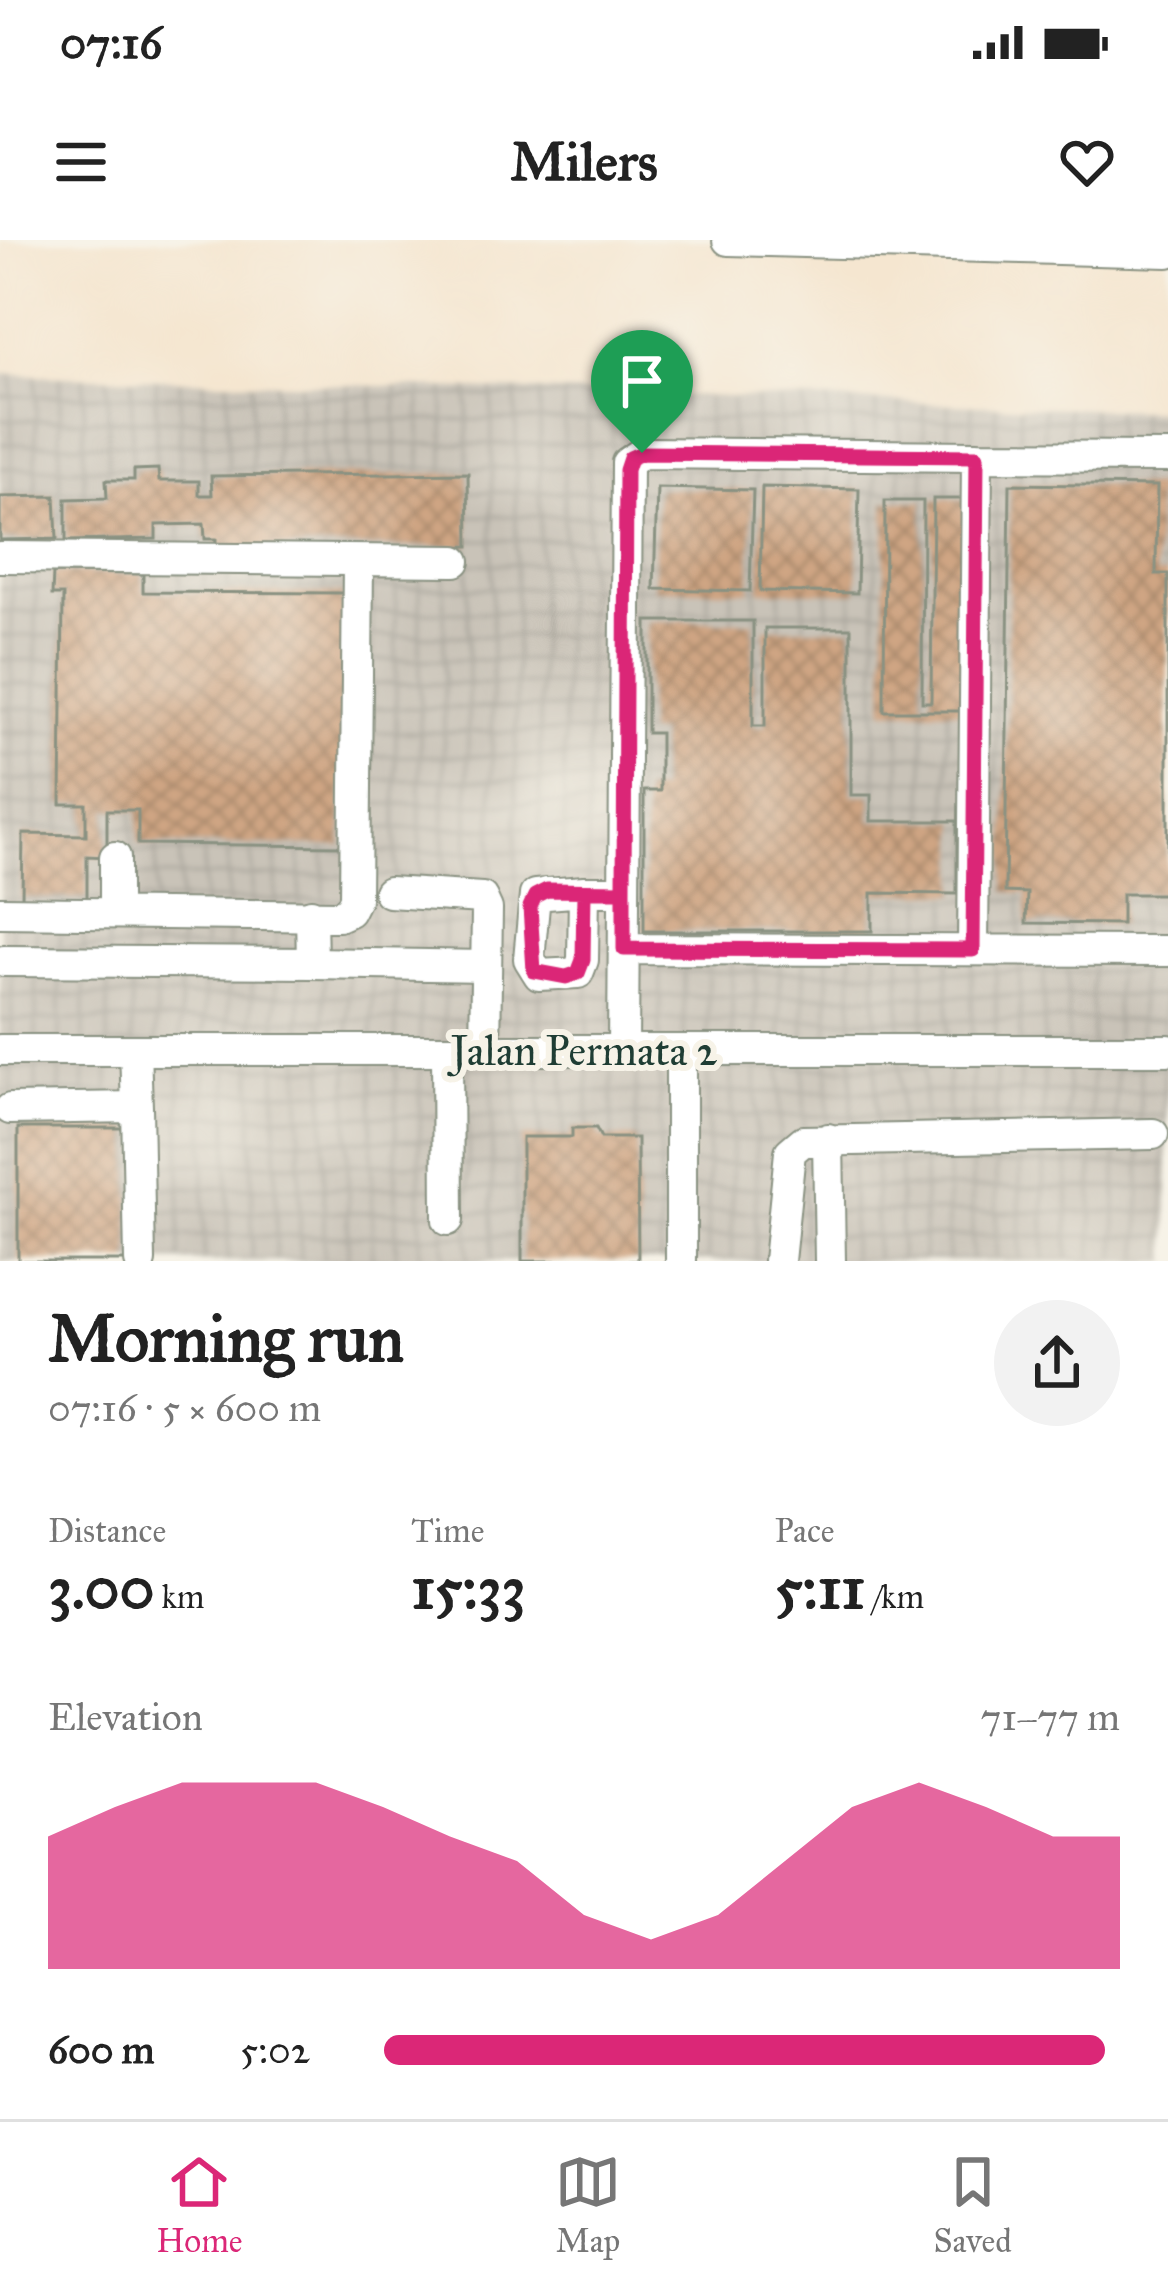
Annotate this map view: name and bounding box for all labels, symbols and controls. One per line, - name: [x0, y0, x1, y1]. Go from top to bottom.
- text: 07:16: [60, 15, 162, 70]
- icon: menu: [48, 129, 114, 195]
- text: Milers: [510, 129, 658, 195]
- icon: heart: [1054, 129, 1120, 195]
- pin: [591, 330, 693, 453]
- icon: arrive: [609, 348, 675, 414]
- street label: Jalan Permata 2: [447, 1025, 717, 1077]
- text: Morning run: [48, 1298, 404, 1379]
- button: share: [994, 1300, 1120, 1426]
- text: 07:16 · 5 × 600 m: [48, 1384, 321, 1432]
- text: Distance: [48, 1511, 166, 1551]
- text: Time: [411, 1511, 484, 1551]
- text: Pace: [775, 1511, 835, 1551]
- text: 3.00: [48, 1551, 154, 1624]
- text: 15:33: [411, 1551, 526, 1624]
- text: 5:11: [775, 1551, 865, 1624]
- text: km: [154, 1577, 205, 1617]
- text: /km: [865, 1577, 924, 1617]
- text: Elevation: [48, 1693, 203, 1741]
- text: 71–77 m: [981, 1693, 1120, 1741]
- text: 600 m: [48, 2026, 155, 2074]
- text: 5:02: [240, 2026, 310, 2074]
- tab: Home: [156, 2149, 243, 2261]
- tab: Map: [555, 2149, 621, 2261]
- tab: Saved: [933, 2149, 1012, 2261]

